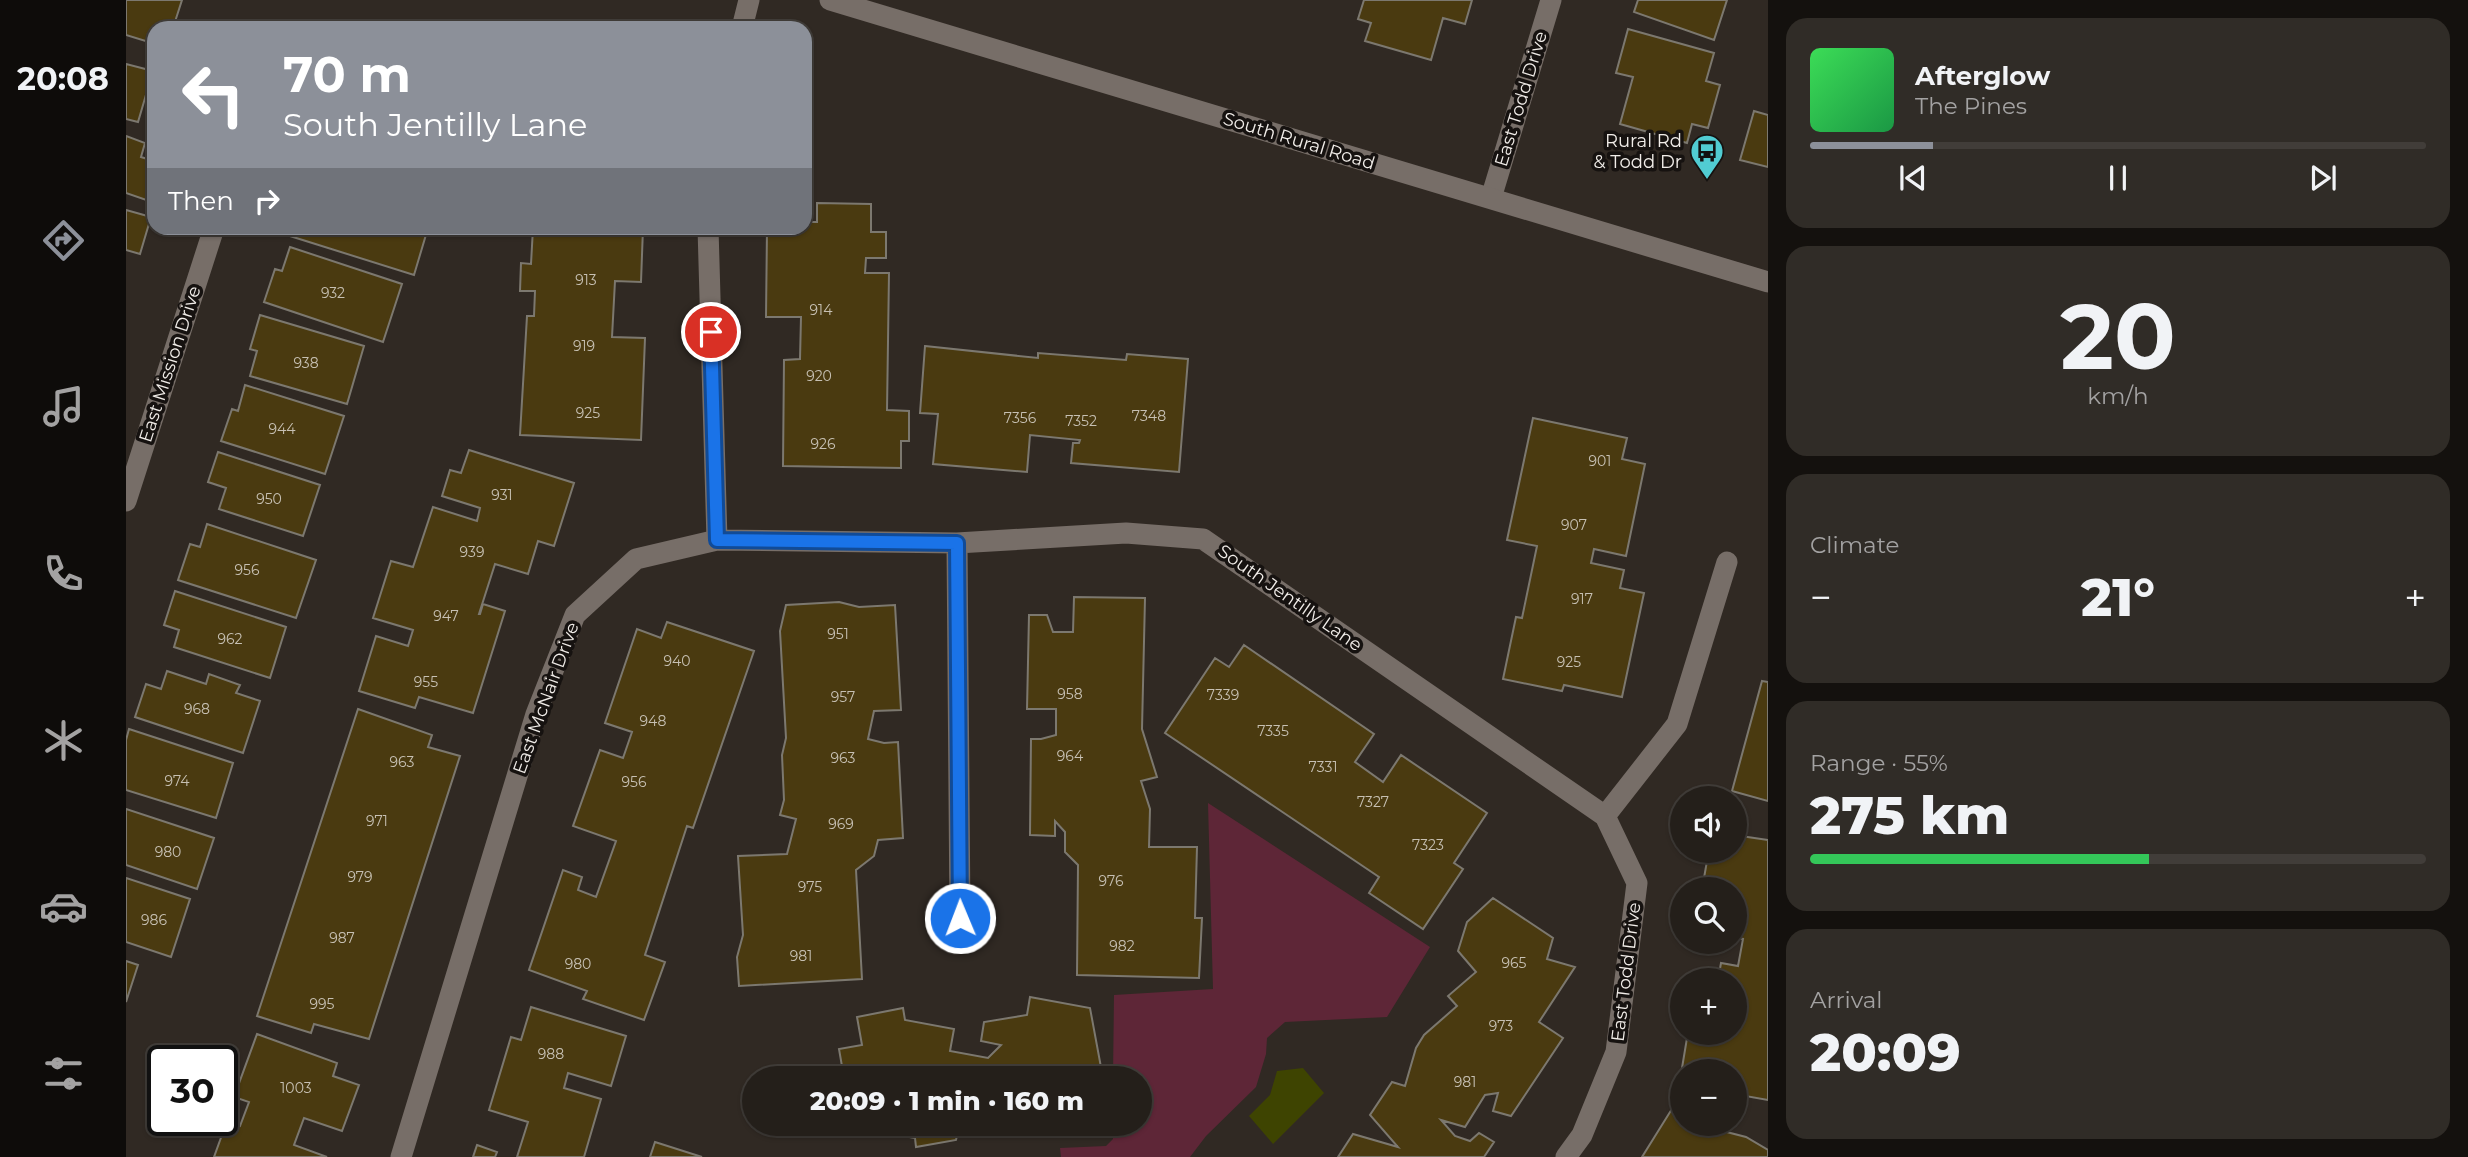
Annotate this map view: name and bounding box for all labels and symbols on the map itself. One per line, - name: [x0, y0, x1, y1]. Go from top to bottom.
- street label: East Todd Drive: [1490, 29, 1552, 169]
- street label: South Rural Road: [1220, 107, 1378, 175]
- place label: Rural Rd & Todd Dr: [1593, 130, 1682, 173]
- bus stop icon: Rural Rd & Todd Dr: [1688, 132, 1726, 181]
- house number: 913: [575, 271, 597, 289]
- street label: East Mission Drive: [134, 283, 206, 445]
- house number: 932: [321, 284, 345, 302]
- house number: 914: [810, 301, 833, 319]
- pin: [681, 302, 741, 362]
- house number: 919: [573, 337, 595, 355]
- house number: 938: [293, 354, 319, 372]
- house number: 920: [806, 367, 832, 385]
- house number: 925: [576, 404, 600, 422]
- house number: 7348: [1132, 407, 1166, 425]
- house number: 7356: [1004, 409, 1037, 427]
- house number: 7352: [1065, 412, 1097, 430]
- house number: 944: [268, 420, 296, 438]
- house number: 926: [811, 435, 836, 453]
- house number: 901: [1589, 452, 1611, 470]
- house number: 931: [491, 486, 513, 504]
- house number: 950: [256, 490, 282, 508]
- house number: 907: [1561, 516, 1587, 534]
- street label: South Jentilly Lane: [1214, 540, 1367, 656]
- house number: 939: [460, 543, 484, 561]
- house number: 956: [235, 561, 260, 579]
- house number: 917: [1571, 590, 1593, 608]
- house number: 947: [433, 607, 459, 625]
- street label: East McNair Drive: [508, 619, 584, 777]
- house number: 951: [827, 625, 849, 643]
- house number: 962: [217, 630, 243, 648]
- house number: 940: [663, 652, 691, 670]
- house number: 925: [1557, 653, 1581, 671]
- house number: 955: [414, 673, 438, 691]
- house number: 958: [1057, 685, 1083, 703]
- house number: 7339: [1207, 686, 1239, 704]
- house number: 957: [831, 688, 855, 706]
- house number: 968: [184, 700, 210, 718]
- house number: 948: [640, 712, 666, 730]
- house number: 7335: [1257, 722, 1289, 740]
- house number: 964: [1057, 747, 1084, 765]
- house number: 963: [831, 749, 856, 767]
- house number: 963: [390, 753, 415, 771]
- house number: 7331: [1309, 758, 1337, 776]
- house number: 974: [164, 772, 190, 790]
- house number: 956: [622, 773, 647, 791]
- house number: 7327: [1357, 793, 1389, 811]
- house number: 971: [366, 812, 388, 830]
- house number: 969: [828, 815, 854, 833]
- house number: 7323: [1412, 836, 1444, 854]
- house number: 980: [155, 843, 181, 861]
- house number: 979: [347, 868, 373, 886]
- house number: 976: [1099, 872, 1124, 890]
- house number: 975: [798, 878, 822, 896]
- position arrow: [923, 881, 997, 955]
- street label: East Todd Drive: [1607, 901, 1645, 1043]
- house number: 986: [141, 911, 167, 929]
- house number: 987: [329, 929, 355, 947]
- house number: 982: [1109, 937, 1135, 955]
- house number: 981: [790, 947, 812, 965]
- house number: 965: [1502, 954, 1527, 972]
- house number: 980: [565, 955, 591, 973]
- house number: 995: [310, 995, 335, 1013]
- house number: 973: [1489, 1017, 1513, 1035]
- speed limit sign: 30: [147, 1045, 238, 1136]
- house number: 988: [538, 1045, 564, 1063]
- house number: 981: [1454, 1073, 1476, 1091]
- house number: 1003: [280, 1079, 312, 1097]

